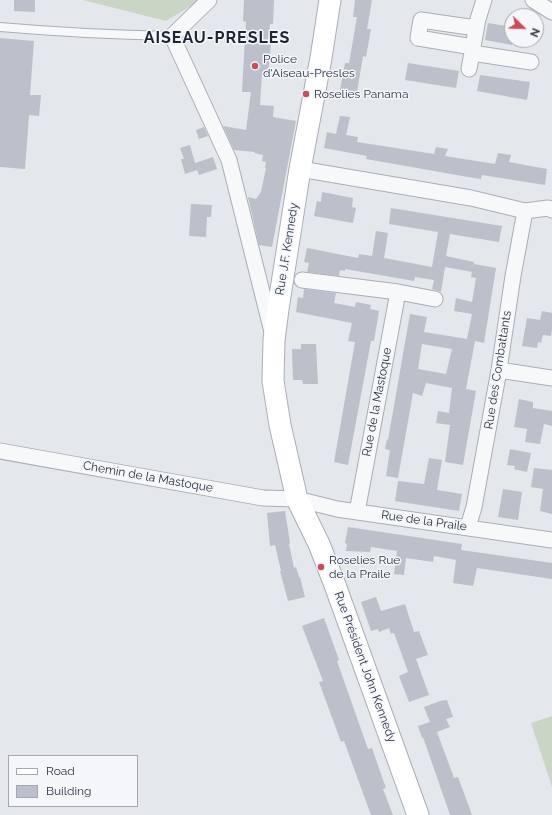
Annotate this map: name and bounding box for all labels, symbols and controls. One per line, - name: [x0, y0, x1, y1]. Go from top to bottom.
- north arrow: [504, 8, 544, 48]
- text: N: [527, 26, 542, 39]
- district label: AISEAU-PRESLES: [144, 28, 290, 48]
- place label: Police d'Aiseau-Presles: [263, 52, 355, 80]
- marker: Police d'Aiseau-Presles: [250, 61, 260, 71]
- place label: Roselies Panama: [314, 87, 408, 101]
- marker: Roselies Panama: [301, 89, 311, 99]
- street label: Rue J.F. Kennedy: [273, 202, 301, 296]
- street label: Rue des Combattants: [482, 310, 514, 430]
- street label: Rue de la Mastoque: [359, 346, 395, 458]
- street label: Chemin de la Mastoque: [82, 458, 214, 496]
- street label: Rue de la Praile: [380, 508, 468, 534]
- place label: Roselies Rue de la Praile: [329, 553, 400, 581]
- marker: Roselies Rue de la Praile: [316, 562, 326, 572]
- street label: Rue Président John Kennedy: [331, 590, 399, 744]
- legend: [8, 755, 138, 807]
- text: Road: [46, 764, 75, 778]
- text: Building: [46, 784, 92, 798]

